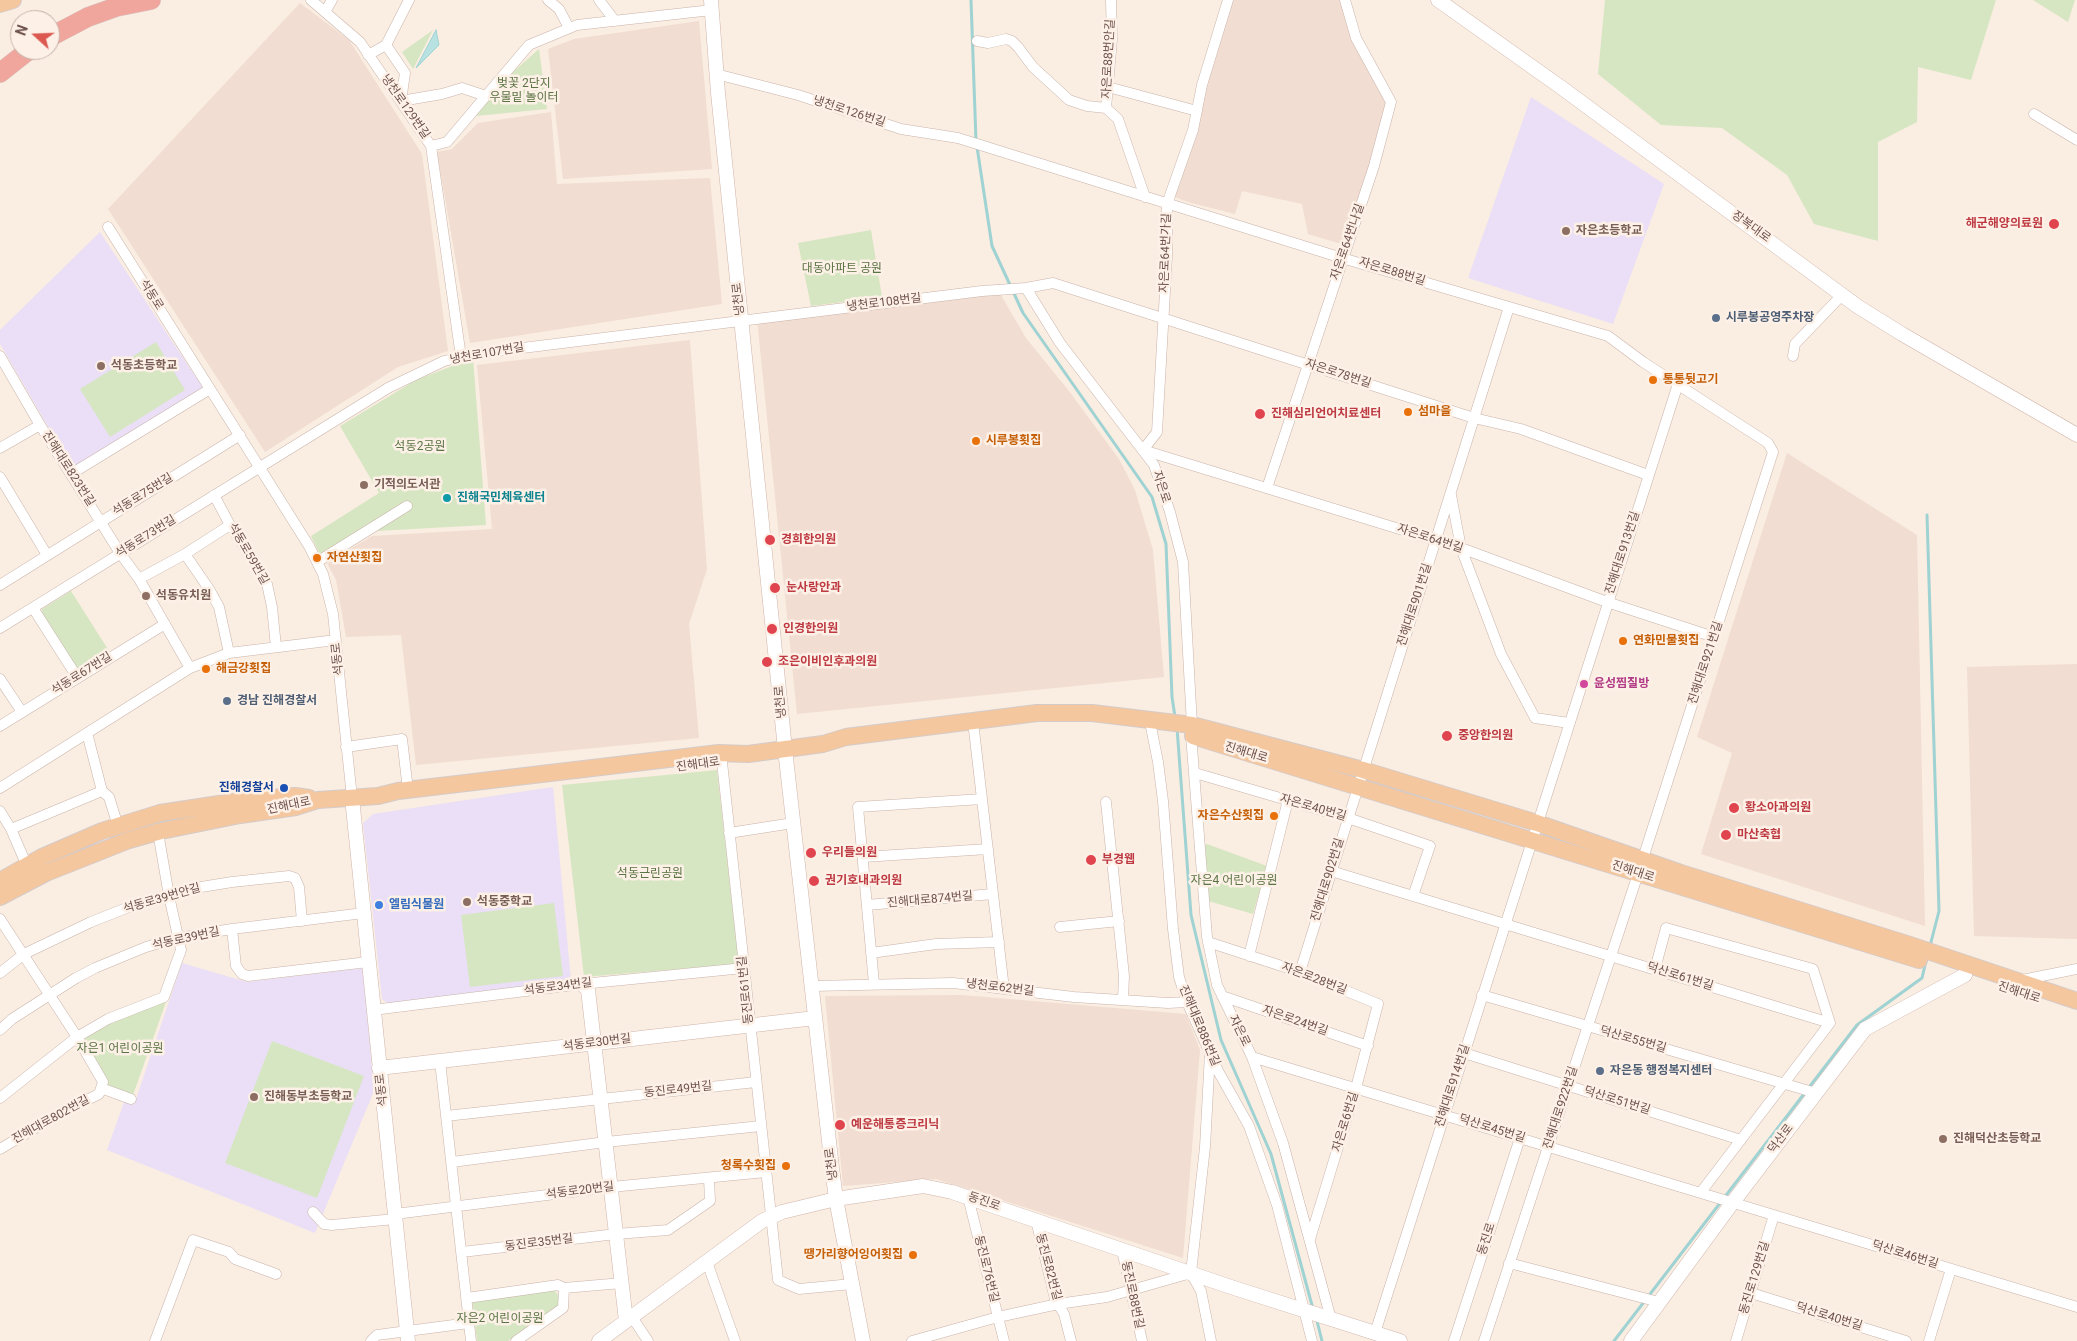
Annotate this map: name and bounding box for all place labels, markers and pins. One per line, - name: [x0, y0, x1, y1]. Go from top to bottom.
- place label: 해군해양의료원: [1966, 217, 2043, 231]
- marker: 해군해양의료원: [2047, 217, 2061, 231]
- place label: 자은초등학교: [1576, 224, 1642, 238]
- marker: 자은초등학교: [1560, 225, 1572, 237]
- place label: 시루봉공영주차장: [1726, 311, 1814, 325]
- marker: 시루봉공영주차장: [1710, 312, 1722, 324]
- place label: 석동초등학교: [111, 359, 177, 373]
- marker: 석동초등학교: [95, 360, 107, 372]
- place label: 통통뒷고기: [1663, 373, 1718, 387]
- marker: 통통뒷고기: [1647, 374, 1659, 386]
- place label: 섬마을: [1418, 405, 1451, 419]
- marker: 섬마을: [1402, 406, 1414, 418]
- marker: 진해심리언어치료센터: [1253, 407, 1267, 421]
- place label: 진해심리언어치료센터: [1271, 407, 1381, 421]
- place label: 시루봉횟집: [986, 434, 1041, 448]
- marker: 시루봉횟집: [970, 435, 982, 447]
- place label: 기적의도서관: [374, 478, 440, 492]
- marker: 기적의도서관: [358, 479, 370, 491]
- place label: 진해국민체육센터: [457, 491, 545, 505]
- marker: 진해국민체육센터: [441, 492, 453, 504]
- marker: 경희한의원: [763, 533, 777, 547]
- place label: 경희한의원: [781, 533, 836, 547]
- place label: 자연산횟집: [327, 551, 382, 565]
- marker: 자연산횟집: [311, 552, 323, 564]
- marker: 눈사랑안과: [768, 581, 782, 595]
- place label: 눈사랑안과: [786, 581, 841, 595]
- place label: 석동유치원: [156, 589, 211, 603]
- marker: 석동유치원: [140, 590, 152, 602]
- marker: 인경한의원: [765, 622, 779, 636]
- place label: 인경한의원: [783, 622, 838, 636]
- place label: 연화민물횟집: [1633, 634, 1699, 648]
- marker: 연화민물횟집: [1617, 635, 1629, 647]
- marker: 조은이비인후과의원: [760, 655, 774, 669]
- place label: 조은이비인후과의원: [778, 655, 877, 669]
- place label: 해금강횟집: [216, 662, 271, 676]
- marker: 해금강횟집: [200, 663, 212, 675]
- place label: 윤성찜질방: [1594, 677, 1649, 691]
- marker: 윤성찜질방: [1578, 678, 1590, 690]
- place label: 경남 진해경찰서: [237, 694, 317, 708]
- marker: 경남 진해경찰서: [221, 695, 233, 707]
- marker: 중앙한의원: [1440, 729, 1454, 743]
- place label: 중앙한의원: [1458, 729, 1513, 743]
- place label: 진해경찰서: [219, 781, 274, 795]
- marker: 진해경찰서: [278, 782, 290, 794]
- marker: 황소아과의원: [1727, 801, 1741, 815]
- place label: 황소아과의원: [1745, 801, 1811, 815]
- place label: 자은수산횟집: [1198, 809, 1264, 823]
- marker: 자은수산횟집: [1268, 810, 1280, 822]
- marker: 마산축협: [1719, 828, 1733, 842]
- place label: 마산축협: [1737, 828, 1781, 842]
- marker: 우리들의원: [804, 846, 818, 860]
- place label: 우리들의원: [822, 846, 877, 860]
- marker: 부경웹: [1084, 853, 1098, 867]
- place label: 부경웹: [1102, 853, 1135, 867]
- marker: 권기호내과의원: [807, 874, 821, 888]
- place label: 권기호내과의원: [825, 874, 902, 888]
- place label: 석동중학교: [477, 895, 532, 909]
- marker: 석동중학교: [461, 896, 473, 908]
- place label: 엘림식물원: [389, 898, 444, 912]
- marker: 엘림식물원: [373, 899, 385, 911]
- place label: 자은동 행정복지센터: [1610, 1064, 1712, 1078]
- marker: 자은동 행정복지센터: [1594, 1065, 1606, 1077]
- place label: 진해동부초등학교: [264, 1090, 352, 1104]
- marker: 진해동부초등학교: [248, 1091, 260, 1103]
- marker: 예운해통증크리닉: [833, 1118, 847, 1132]
- place label: 예운해통증크리닉: [851, 1118, 939, 1132]
- place label: 진해덕산초등학교: [1953, 1132, 2041, 1146]
- marker: 진해덕산초등학교: [1937, 1133, 1949, 1145]
- place label: 청록수횟집: [721, 1159, 776, 1173]
- marker: 청록수횟집: [780, 1160, 792, 1172]
- place label: 땡가리향어잉어횟집: [804, 1248, 903, 1262]
- marker: 땡가리향어잉어횟집: [907, 1249, 919, 1261]

